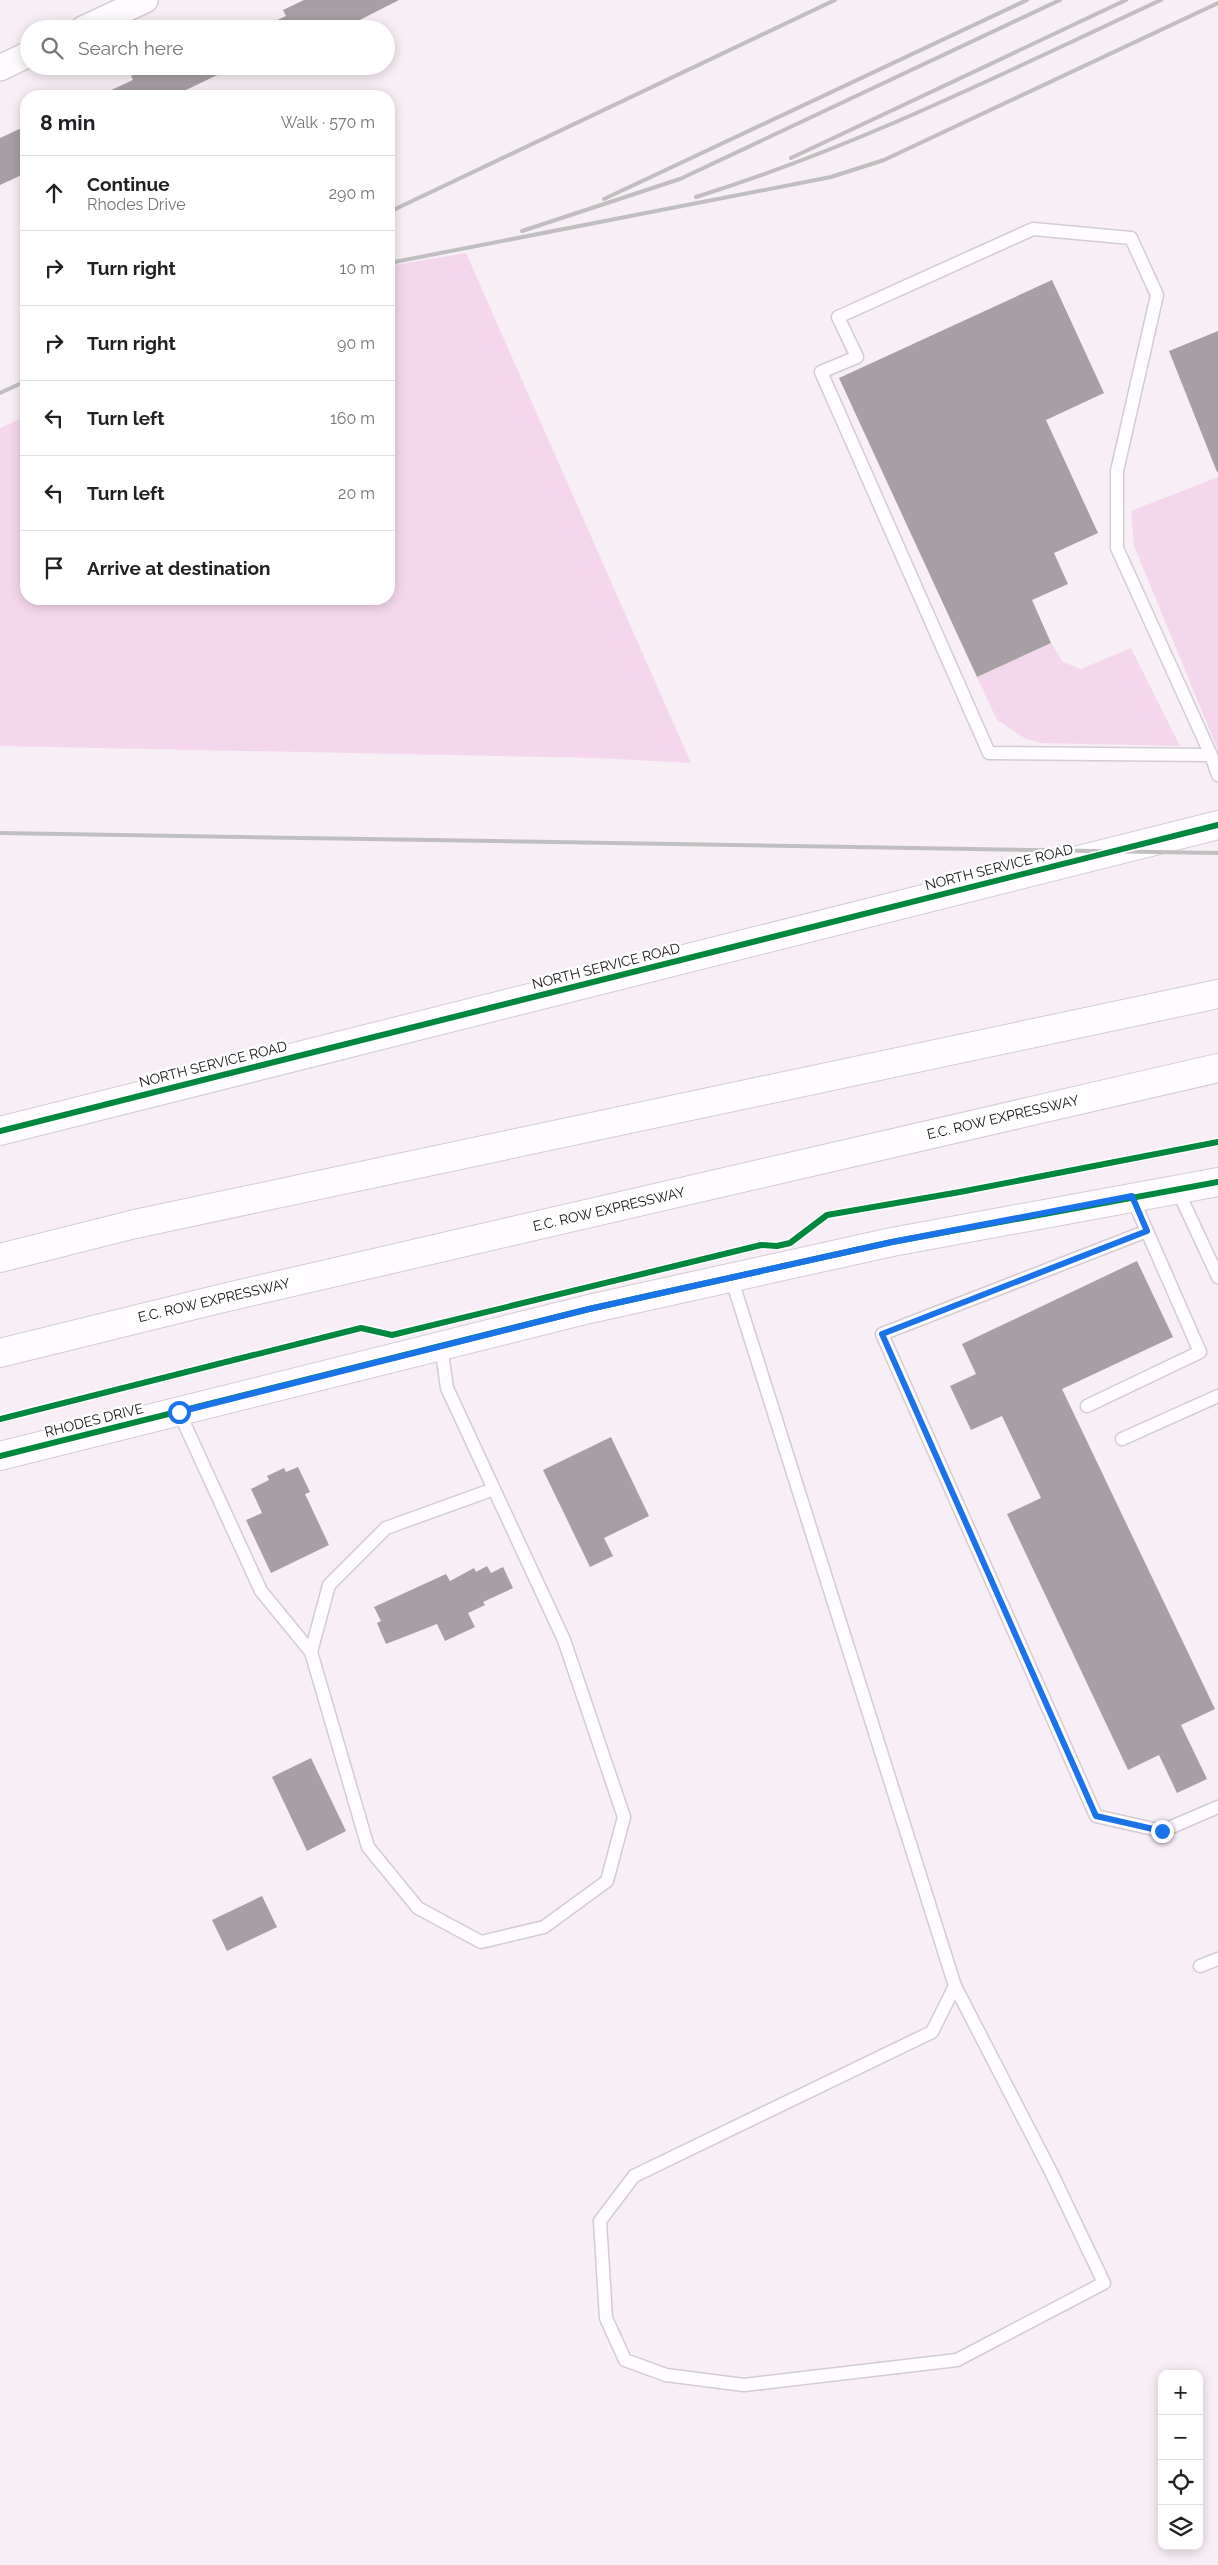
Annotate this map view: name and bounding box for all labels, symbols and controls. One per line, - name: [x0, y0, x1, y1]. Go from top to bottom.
- search box: [20, 20, 395, 75]
- icon: search: [38, 34, 66, 62]
- text: Search here: [78, 37, 184, 59]
- text: 8 min: [40, 110, 95, 135]
- text: Walk · 570 m: [281, 113, 375, 132]
- text: Continue: [87, 173, 170, 195]
- icon: ahead: [40, 179, 68, 207]
- text: 290 m: [329, 184, 375, 203]
- text: Rhodes Drive: [87, 195, 186, 214]
- icon: right: [40, 254, 68, 282]
- text: Turn right: [87, 257, 176, 279]
- text: 10 m: [340, 259, 375, 278]
- icon: right: [40, 329, 68, 357]
- text: Turn right: [87, 332, 176, 354]
- text: 90 m: [337, 334, 375, 353]
- icon: left: [40, 404, 68, 432]
- text: Turn left: [87, 407, 164, 429]
- text: 160 m: [330, 409, 375, 428]
- icon: left: [40, 479, 68, 507]
- text: Turn left: [87, 482, 164, 504]
- text: 20 m: [338, 484, 375, 503]
- icon: arrive: [40, 554, 68, 582]
- text: Arrive at destination: [87, 557, 271, 579]
- street label: NORTH SERVICE ROAD: [923, 841, 1075, 893]
- street label: NORTH SERVICE ROAD: [530, 940, 682, 992]
- street label: NORTH SERVICE ROAD: [137, 1038, 289, 1090]
- street label: E.C. ROW EXPRESSWAY: [925, 1092, 1081, 1142]
- street label: E.C. ROW EXPRESSWAY: [531, 1184, 687, 1234]
- street label: E.C. ROW EXPRESSWAY: [136, 1275, 292, 1325]
- street label: RHODES DRIVE: [43, 1400, 145, 1440]
- route start: [168, 1401, 191, 1424]
- route end: [1151, 1820, 1174, 1843]
- map controls: [1158, 2370, 1203, 2550]
- button: +: [1158, 2370, 1203, 2415]
- button: −: [1158, 2415, 1203, 2460]
- button: locate: [1158, 2460, 1203, 2505]
- button: layers: [1158, 2505, 1203, 2550]

